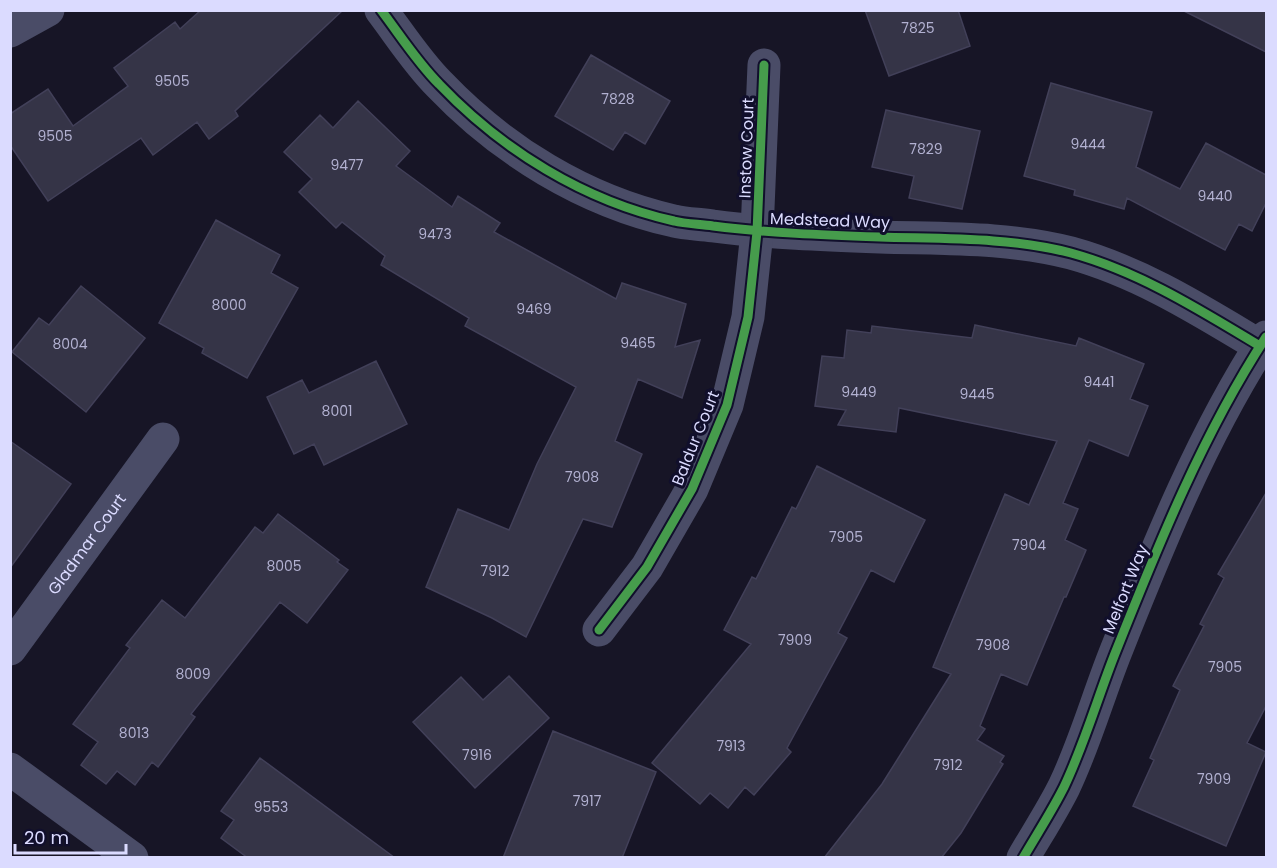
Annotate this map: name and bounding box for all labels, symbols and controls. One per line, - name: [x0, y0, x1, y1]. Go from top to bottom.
- house number: 7825: [901, 18, 935, 38]
- house number: 9505: [154, 71, 190, 91]
- house number: 7828: [601, 89, 635, 109]
- street label: Instow Court: [733, 97, 760, 199]
- house number: 9505: [37, 126, 73, 146]
- house number: 9444: [1070, 134, 1106, 154]
- house number: 7829: [909, 139, 943, 159]
- house number: 9477: [331, 155, 364, 175]
- house number: 9440: [1197, 186, 1233, 206]
- street label: Medstead Way: [770, 207, 890, 234]
- house number: 9473: [418, 224, 452, 244]
- house number: 8000: [211, 295, 247, 315]
- house number: 9469: [516, 299, 552, 319]
- house number: 9465: [620, 333, 656, 353]
- house number: 8004: [52, 334, 88, 354]
- house number: 9441: [1084, 372, 1114, 392]
- house number: 9449: [841, 382, 877, 402]
- house number: 9445: [959, 384, 995, 404]
- street label: Baldur Court: [666, 387, 725, 489]
- house number: 8001: [322, 401, 352, 421]
- house number: 7908: [565, 467, 599, 487]
- street label: Gladmar Court: [42, 489, 132, 600]
- house number: 7905: [829, 527, 863, 547]
- house number: 7904: [1012, 535, 1046, 555]
- street label: Melfort Way: [1097, 541, 1154, 637]
- house number: 8005: [266, 556, 302, 576]
- house number: 7912: [481, 561, 510, 581]
- house number: 7909: [778, 630, 812, 650]
- house number: 7908: [976, 635, 1010, 655]
- house number: 7905: [1208, 657, 1242, 677]
- house number: 8009: [175, 664, 211, 684]
- house number: 8013: [119, 723, 149, 743]
- house number: 7913: [716, 736, 746, 756]
- house number: 7916: [462, 745, 492, 765]
- house number: 7912: [934, 755, 963, 775]
- house number: 7909: [1197, 769, 1231, 789]
- house number: 7917: [573, 791, 602, 811]
- house number: 9553: [254, 797, 288, 817]
- scale bar: [15, 817, 126, 855]
- text: 20 m: [24, 825, 69, 850]

